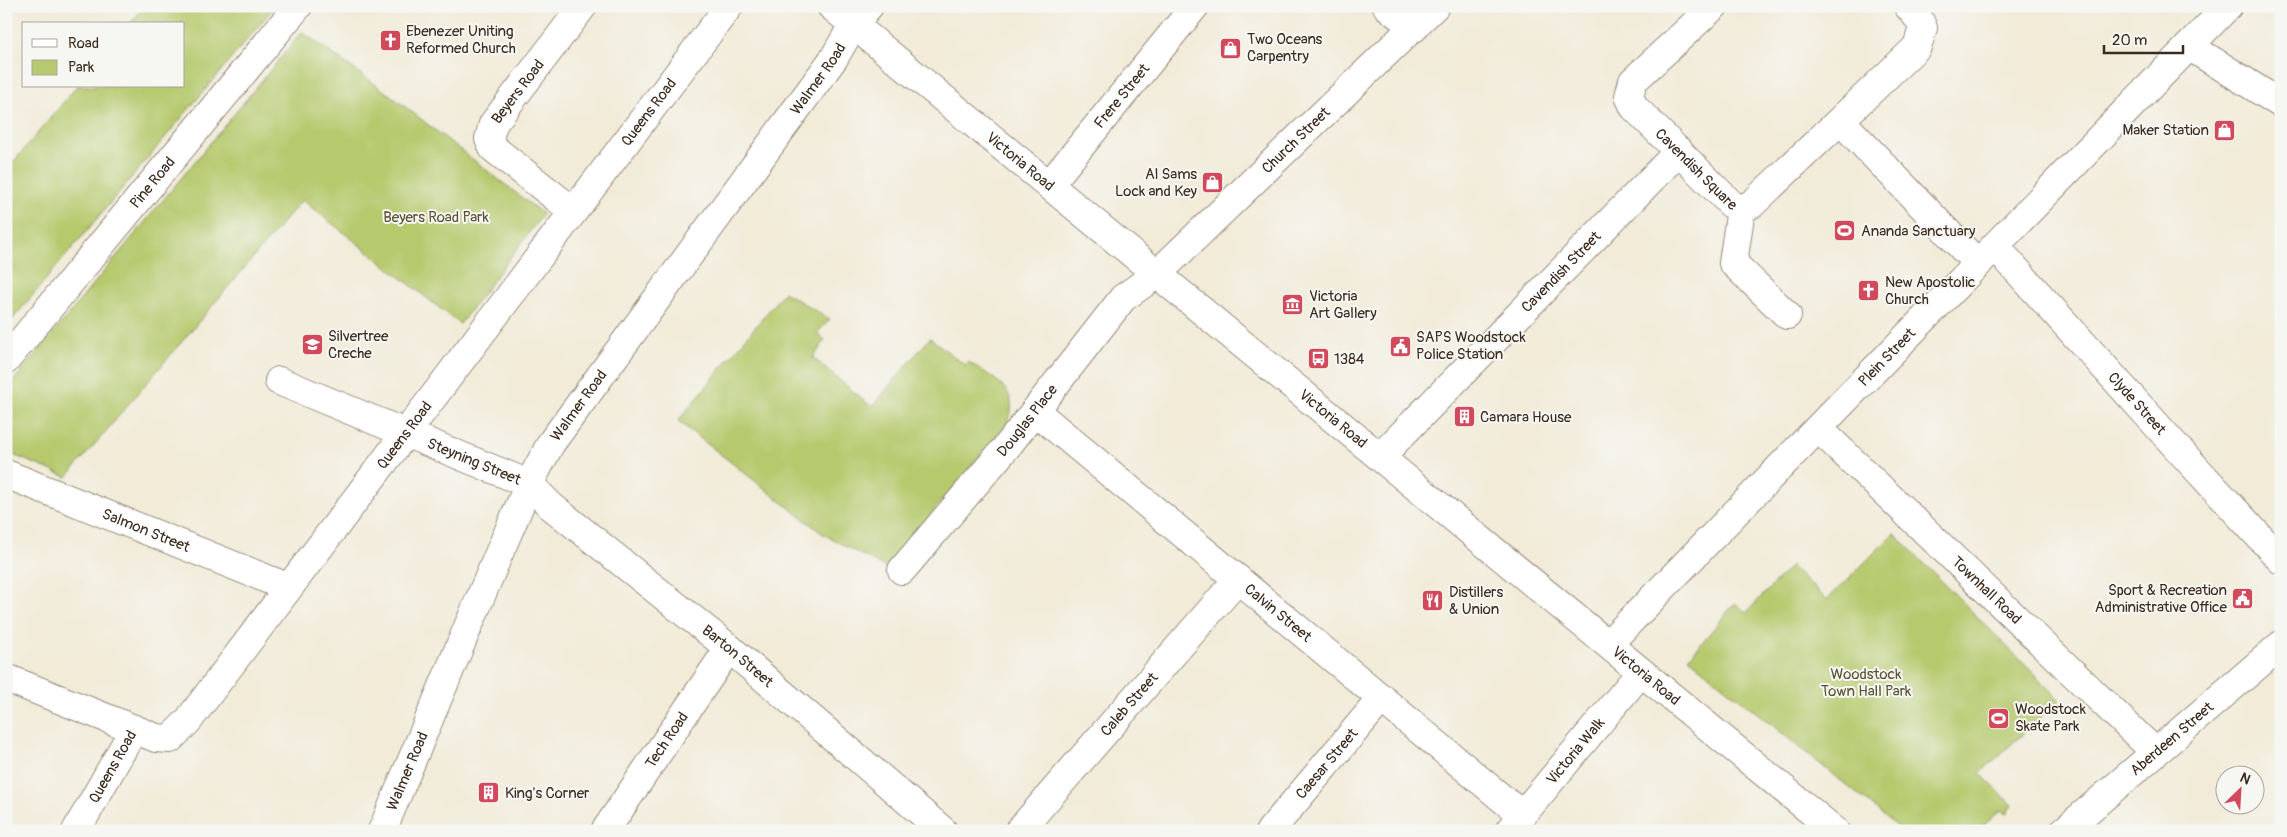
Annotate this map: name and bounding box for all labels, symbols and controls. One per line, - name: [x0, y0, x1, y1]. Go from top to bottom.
- legend: [22, 22, 185, 88]
- place label: Ebenezer Uniting Reformed Church: [406, 22, 516, 58]
- scale bar: [2104, 22, 2183, 54]
- church icon: Ebenezer Uniting Reformed Church: [378, 28, 402, 52]
- place label: Two Oceans Carpentry: [1247, 30, 1323, 66]
- text: 20 m: [2112, 31, 2147, 50]
- text: Road: [68, 34, 99, 53]
- shop icon: Two Oceans Carpentry: [1219, 36, 1243, 60]
- street label: Walmer Road: [786, 40, 851, 119]
- street label: Beyers Road: [488, 56, 549, 128]
- text: Park: [68, 58, 95, 77]
- street label: Frere Street: [1090, 59, 1155, 132]
- street label: Queens Road: [617, 75, 681, 150]
- street label: Church Street: [1258, 103, 1335, 178]
- shop icon: Maker Station: [2213, 118, 2237, 142]
- place label: Maker Station: [2123, 121, 2209, 140]
- street label: Cavendish Square: [1651, 125, 1740, 215]
- street label: Victoria Road: [982, 128, 1058, 196]
- street label: Pine Road: [126, 153, 180, 212]
- place label: Al Sams Lock and Key: [1115, 165, 1198, 201]
- shop icon: Al Sams Lock and Key: [1201, 171, 1225, 195]
- park label: Beyers Road Park: [383, 208, 489, 227]
- sports icon: Ananda Sanctuary: [1833, 219, 1857, 243]
- place label: Ananda Sanctuary: [1861, 222, 1976, 241]
- street label: Cavendish Street: [1517, 227, 1606, 317]
- place label: New Apostolic Church: [1885, 273, 1976, 309]
- church icon: New Apostolic Church: [1857, 279, 1881, 303]
- place label: Victoria Art Gallery: [1309, 287, 1377, 323]
- museum icon: Victoria Art Gallery: [1281, 293, 1305, 317]
- street label: Plein Street: [1854, 324, 1920, 391]
- place label: Silvertree Creche: [328, 327, 389, 363]
- place label: SAPS Woodstock Police Station: [1416, 328, 1526, 364]
- school or university icon: Silvertree Creche: [300, 333, 324, 357]
- public building icon: SAPS Woodstock Police Station: [1388, 334, 1412, 358]
- bus stop icon: 1384: [1306, 347, 1330, 371]
- place label: 1384: [1334, 350, 1365, 369]
- street label: Walmer Road: [547, 366, 611, 445]
- street label: Clyde Street: [2103, 368, 2171, 440]
- street label: Douglas Place: [993, 380, 1062, 461]
- street label: Victoria Road: [1295, 385, 1371, 453]
- street label: Queens Road: [373, 398, 437, 473]
- building icon: Camara House: [1452, 405, 1476, 429]
- place label: Camara House: [1480, 408, 1572, 427]
- street label: Steyning Street: [424, 434, 524, 490]
- street label: Salmon Street: [99, 505, 193, 557]
- street label: Townhall Road: [1947, 553, 2025, 628]
- street label: Calvin Street: [1240, 580, 1316, 647]
- place label: Sport & Recreation Administrative Office: [2095, 581, 2228, 617]
- place label: Distillers & Union: [1449, 583, 1503, 619]
- public building icon: Sport & Recreation Administrative Office: [2231, 587, 2255, 611]
- restaurant icon: Distillers & Union: [1421, 589, 1445, 613]
- street label: Barton Street: [698, 621, 778, 692]
- street label: Victoria Road: [1608, 643, 1684, 710]
- park label: Woodstock Town Hall Park: [1821, 665, 1912, 701]
- street label: Caleb Street: [1097, 668, 1163, 740]
- street label: Aberdeen Street: [2126, 697, 2219, 780]
- place label: Woodstock Skate Park: [2015, 700, 2087, 736]
- sports icon: Woodstock Skate Park: [1987, 706, 2011, 730]
- street label: Tech Road: [641, 708, 693, 772]
- street label: Victoria Walk: [1543, 713, 1610, 789]
- street label: Caesar Street: [1292, 724, 1363, 803]
- street label: Queens Road: [85, 727, 141, 807]
- street label: Walmer Road: [383, 729, 433, 814]
- north arrow: [2214, 764, 2264, 814]
- text: N: [2237, 769, 2253, 788]
- building icon: King's Corner: [477, 781, 501, 805]
- place label: King's Corner: [505, 784, 590, 803]

